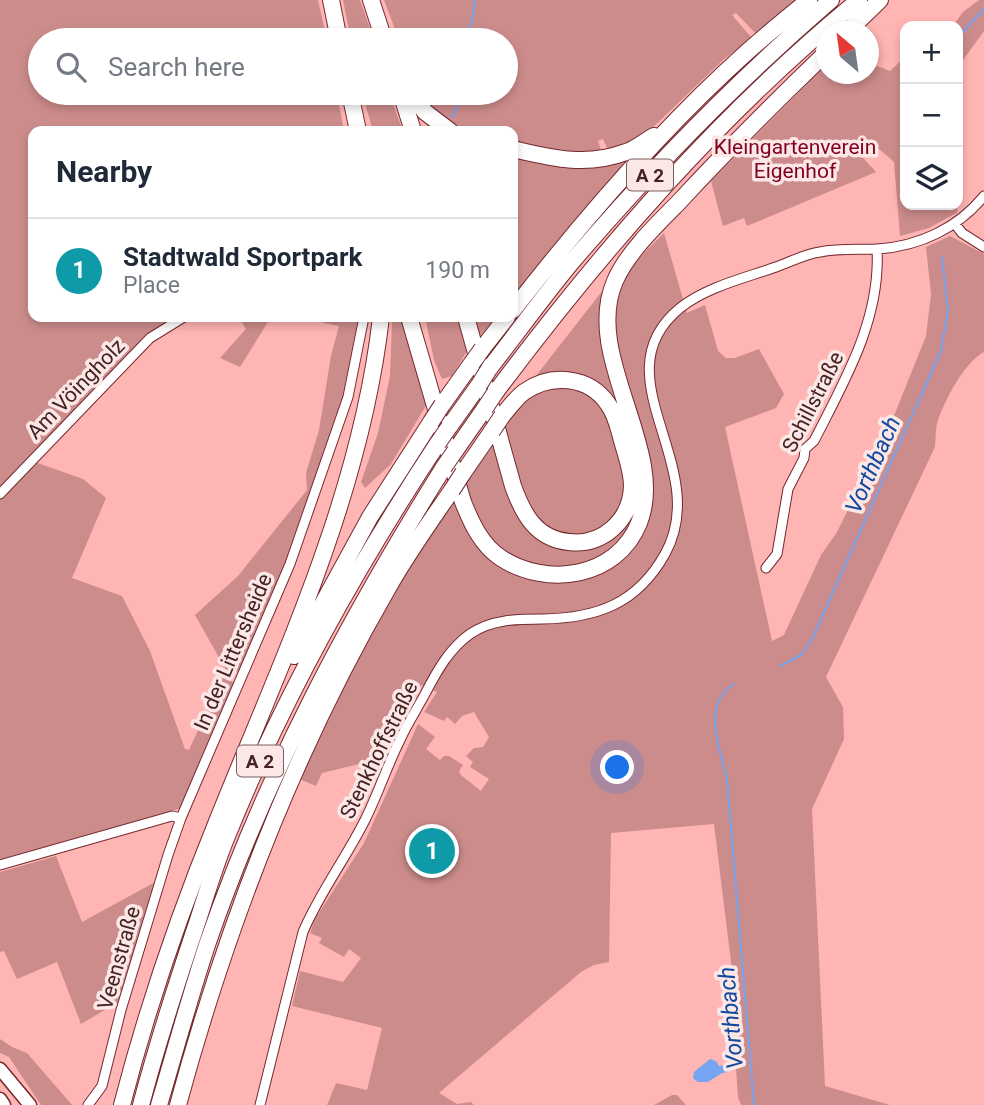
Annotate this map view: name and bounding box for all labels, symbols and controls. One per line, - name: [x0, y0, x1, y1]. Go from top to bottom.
- north arrow: [816, 21, 879, 84]
- map controls: [900, 21, 963, 210]
- button: +: [900, 21, 963, 84]
- search box: [28, 28, 518, 105]
- icon: search: [52, 48, 90, 86]
- text: Search here: [108, 52, 245, 82]
- button: −: [900, 84, 963, 147]
- park label: Kleingartenverein Eigenhof: [714, 135, 876, 183]
- button: layers: [900, 147, 963, 210]
- text: Nearby: [56, 154, 152, 189]
- road number: A 2: [627, 160, 673, 190]
- text: Stadtwald Sportpark: [123, 242, 362, 272]
- text: 1: [72, 257, 86, 284]
- text: 190 m: [425, 257, 490, 284]
- text: Place: [123, 272, 180, 299]
- street label: Am Vöingholz: [22, 334, 130, 444]
- street label: Schillstraße: [777, 348, 849, 456]
- water label: Vorthbach: [840, 413, 906, 517]
- street label: In der Littersheide: [189, 570, 277, 734]
- street label: Stenkhoffstraße: [335, 677, 423, 823]
- road number: A 2: [237, 746, 283, 776]
- your location: [600, 750, 634, 784]
- pin: 1: [409, 825, 455, 877]
- street label: Veenstraße: [93, 904, 145, 1012]
- water label: Vorthbach: [713, 966, 749, 1070]

